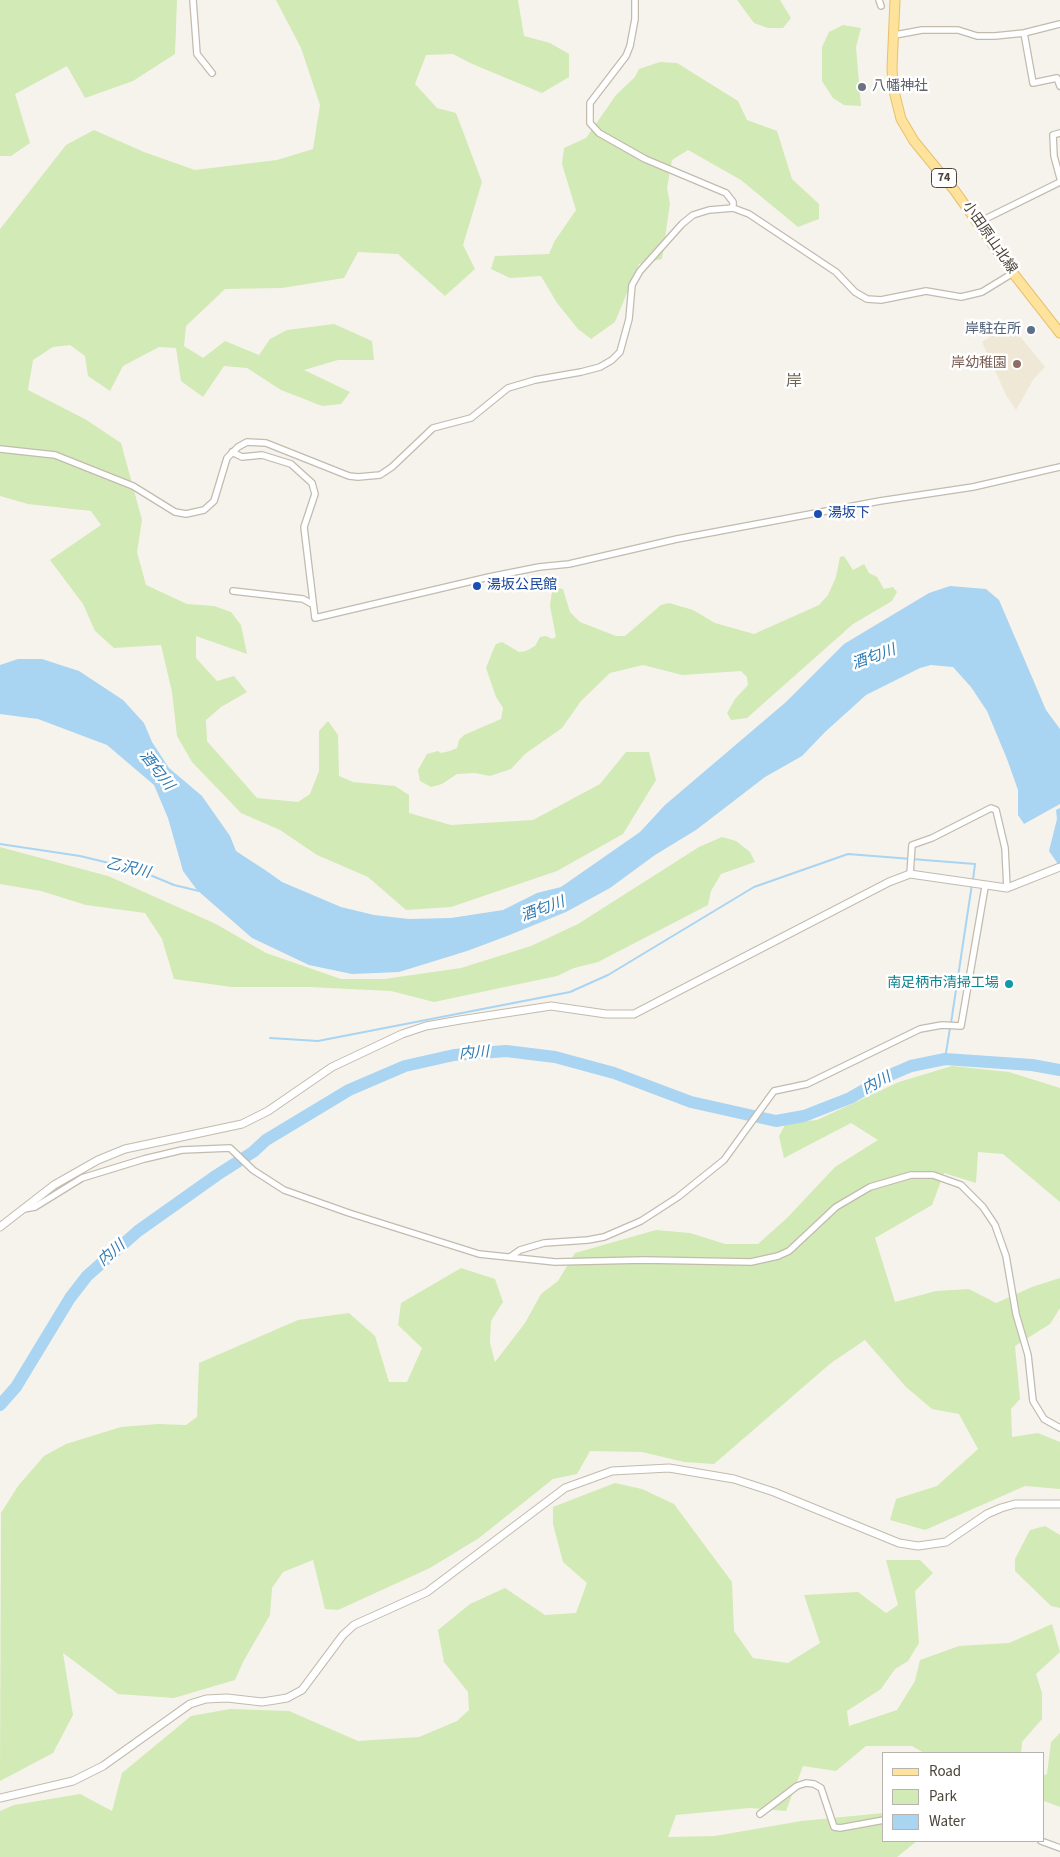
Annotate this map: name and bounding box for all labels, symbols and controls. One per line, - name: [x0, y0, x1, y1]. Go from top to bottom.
- place label: 八幡神社: [872, 79, 928, 95]
- marker: 八幡神社: [856, 81, 868, 93]
- road number: 74: [932, 168, 956, 188]
- street label: 小田原山北線: [958, 199, 1020, 277]
- place label: 岸駐在所: [965, 322, 1021, 338]
- marker: 岸駐在所: [1025, 324, 1037, 336]
- place label: 岸幼稚園: [951, 356, 1007, 372]
- marker: 岸幼稚園: [1011, 358, 1023, 370]
- district label: 岸: [786, 372, 802, 392]
- place label: 湯坂下: [828, 506, 870, 522]
- marker: 湯坂下: [812, 508, 824, 520]
- place label: 湯坂公民館: [487, 578, 557, 594]
- marker: 湯坂公民館: [471, 580, 483, 592]
- water label: 酒匂川: [850, 642, 898, 674]
- water label: 酒匂川: [135, 748, 177, 794]
- water label: 乙沢川: [104, 855, 152, 883]
- water label: 酒匂川: [519, 894, 567, 926]
- place label: 南足柄市清掃工場: [887, 976, 999, 992]
- marker: 南足柄市清掃工場: [1003, 978, 1015, 990]
- water label: 内川: [458, 1044, 490, 1064]
- water label: 内川: [860, 1069, 894, 1099]
- water label: 内川: [95, 1237, 129, 1271]
- legend: [882, 1752, 1045, 1842]
- text: Road: [929, 1761, 961, 1782]
- text: Park: [929, 1786, 957, 1807]
- text: Water: [929, 1811, 965, 1832]

